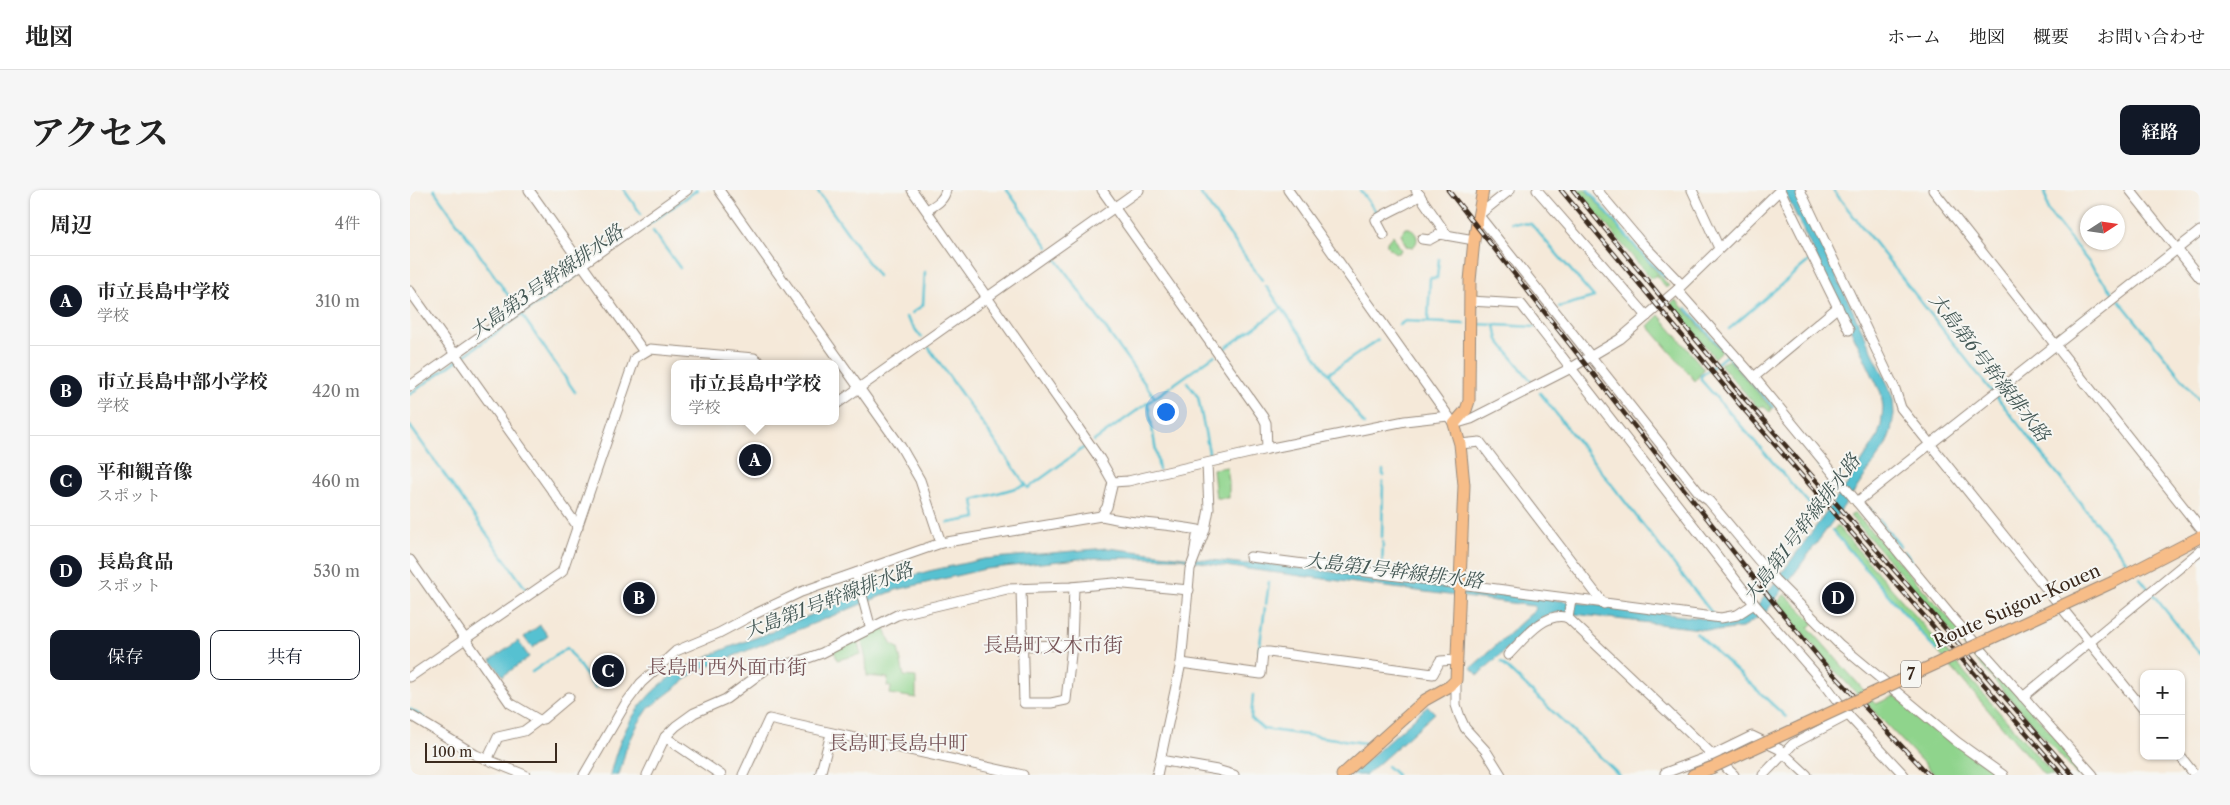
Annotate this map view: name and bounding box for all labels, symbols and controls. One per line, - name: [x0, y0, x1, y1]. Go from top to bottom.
- text: 地図: [25, 22, 73, 51]
- text: ホーム: [1887, 26, 1941, 48]
- text: 地図: [1969, 26, 2005, 48]
- text: 概要: [2033, 26, 2069, 48]
- text: お問い合わせ: [2097, 26, 2205, 48]
- button: 経路: [2120, 105, 2200, 155]
- text: アクセス: [30, 111, 169, 154]
- north arrow: [2080, 205, 2125, 250]
- text: 周辺: [50, 212, 92, 237]
- text: 4件: [335, 213, 360, 233]
- water label: 大島第3号幹線排水路: [465, 219, 629, 343]
- text: 市立長島中学校: [97, 280, 230, 303]
- water label: 大島第6号幹線排水路: [1924, 288, 2056, 448]
- text: A: [60, 291, 72, 311]
- text: 310 m: [315, 291, 360, 311]
- text: 学校: [97, 305, 129, 325]
- popup: [671, 360, 839, 425]
- text: 市立長島中部小学校: [97, 370, 268, 393]
- text: 市立長島中学校: [688, 372, 822, 395]
- text: B: [60, 381, 72, 401]
- text: 420 m: [312, 381, 360, 401]
- text: 学校: [97, 395, 129, 415]
- text: 学校: [688, 397, 721, 417]
- your location: [1153, 399, 1179, 425]
- pin: A: [739, 441, 771, 479]
- water label: 大島第1号幹線排水路: [1738, 448, 1866, 607]
- text: 平和観音像: [97, 460, 192, 483]
- text: C: [60, 471, 72, 491]
- text: 460 m: [312, 471, 360, 491]
- text: スポット: [97, 485, 161, 505]
- water label: 大島第1号幹線排水路: [1303, 548, 1486, 593]
- text: 長島食品: [97, 550, 173, 573]
- water label: 大島第1号幹線排水路: [740, 557, 918, 643]
- street label: Route Suigou-Kouen: [1930, 559, 2104, 653]
- text: D: [59, 561, 73, 581]
- text: 530 m: [313, 561, 360, 581]
- text: スポット: [97, 575, 161, 595]
- pin: B: [623, 579, 655, 617]
- pin: D: [1822, 579, 1854, 617]
- button: 保存: [50, 630, 200, 680]
- button: 共有: [210, 630, 360, 680]
- district label: 長島町又木市街: [983, 633, 1123, 657]
- pin: C: [592, 652, 624, 690]
- district label: 長島町西外面市街: [647, 655, 807, 679]
- road number: 7: [1901, 660, 1921, 688]
- map controls: [2140, 670, 2185, 760]
- button: +: [2140, 670, 2185, 715]
- button: −: [2140, 715, 2185, 760]
- district label: 長島町長島中町: [828, 731, 968, 755]
- scale bar: [425, 740, 558, 763]
- text: 100 m: [432, 743, 472, 761]

